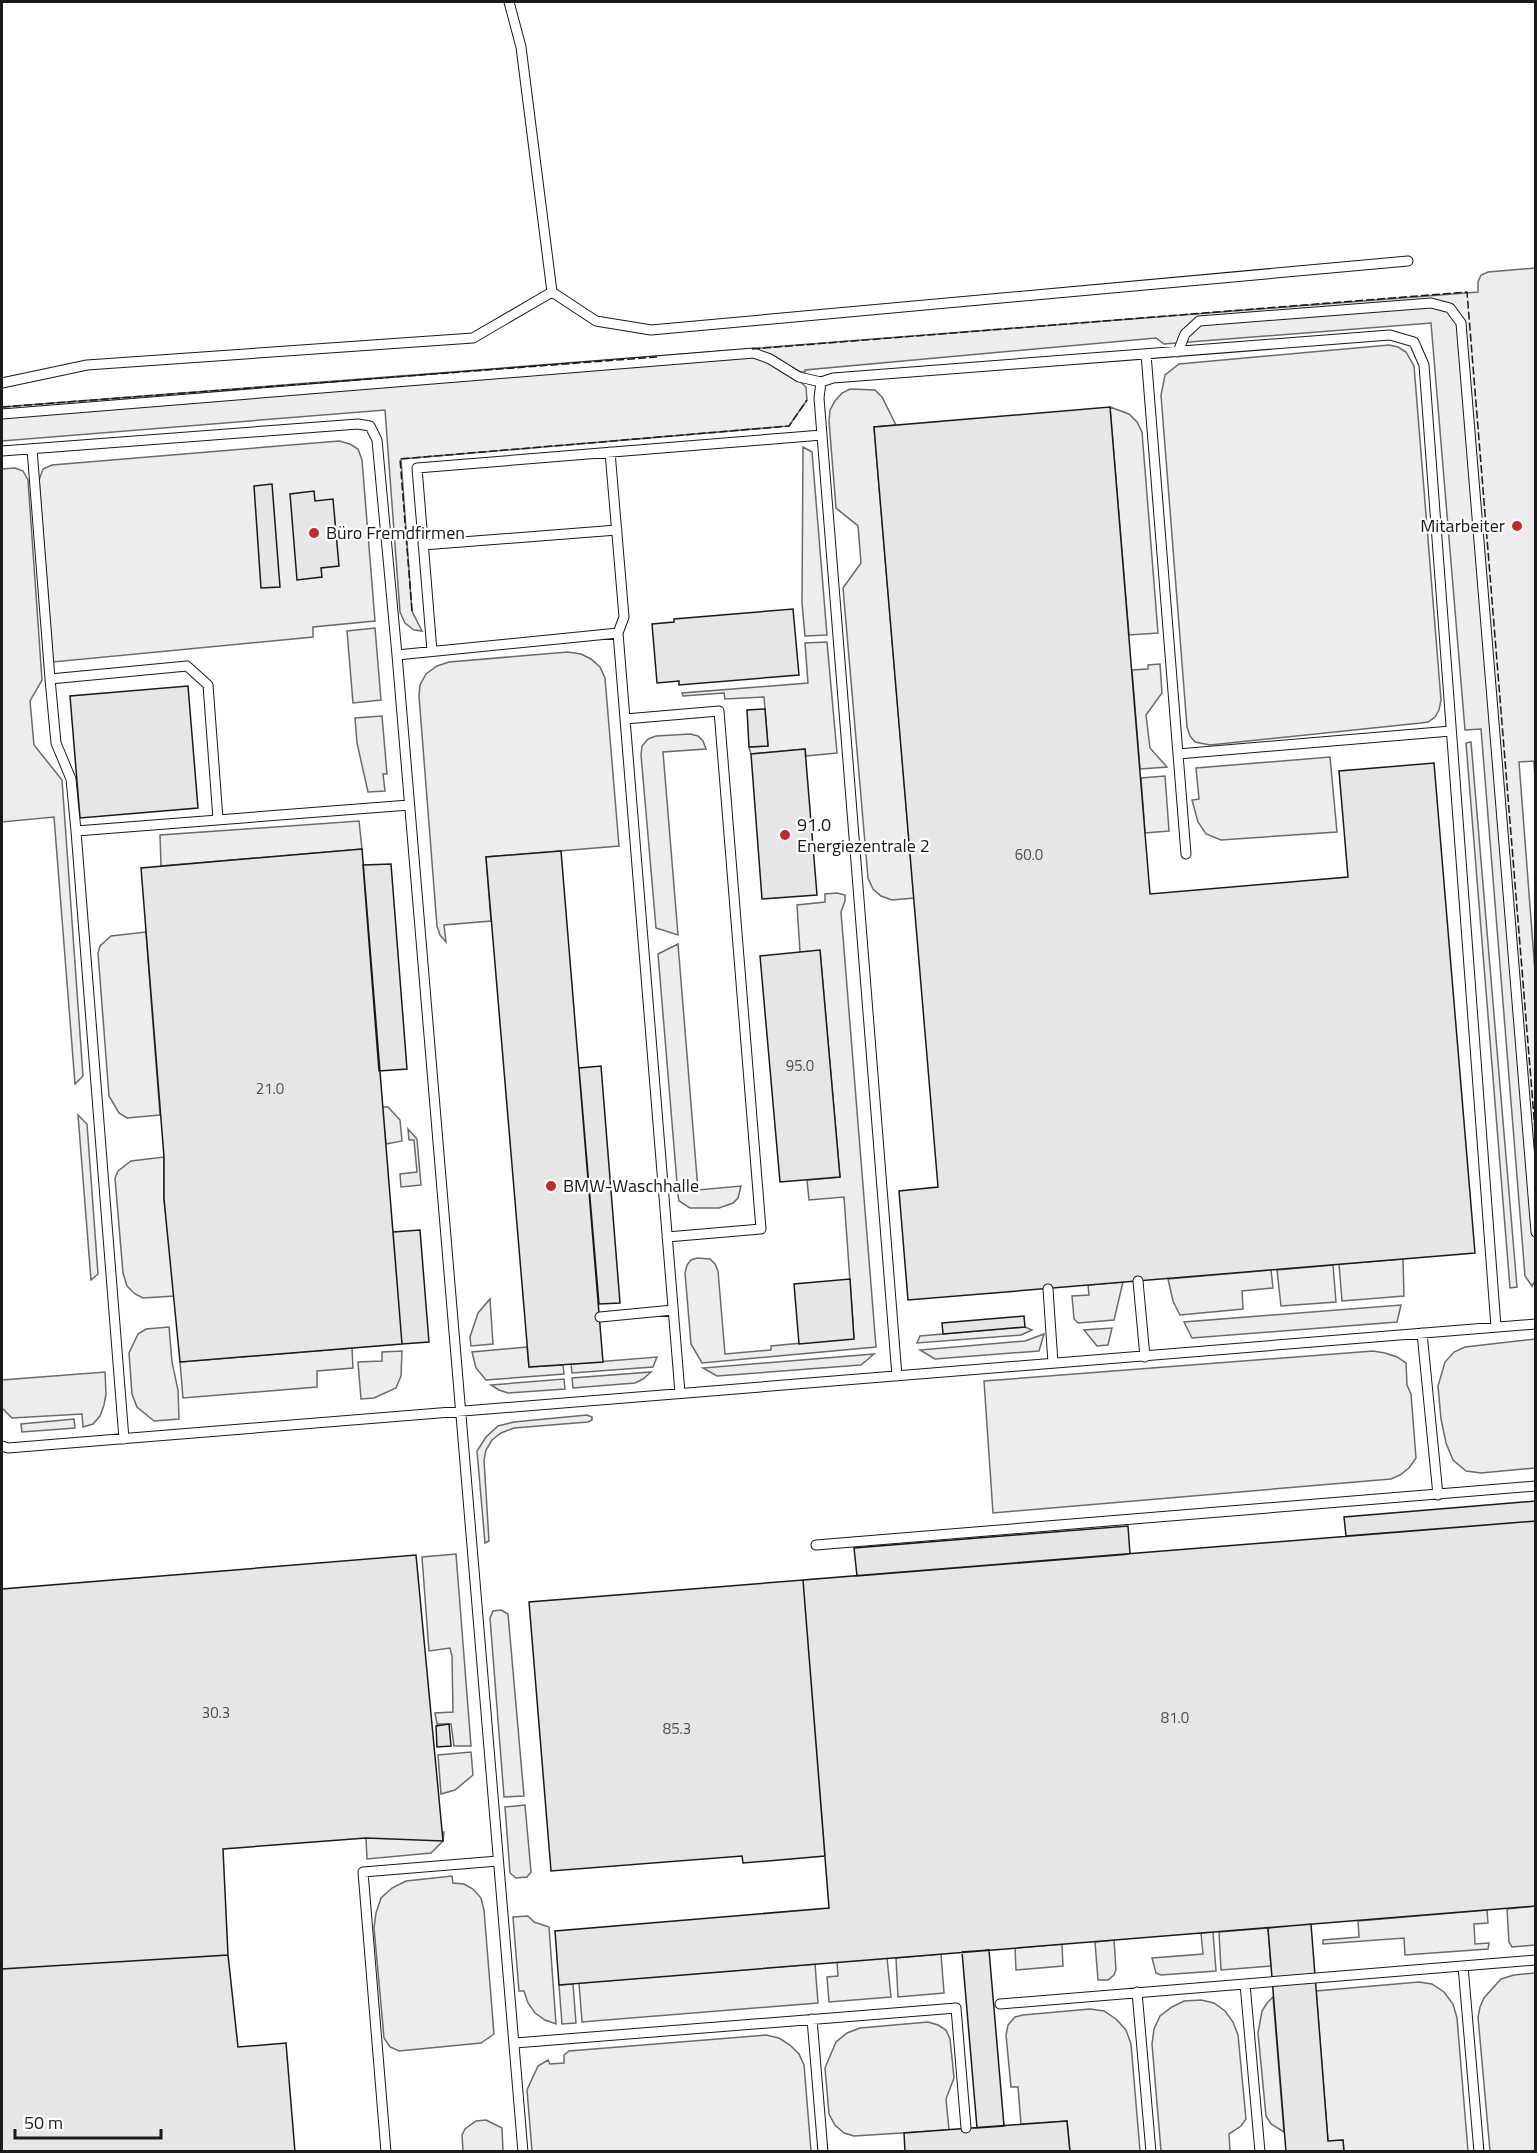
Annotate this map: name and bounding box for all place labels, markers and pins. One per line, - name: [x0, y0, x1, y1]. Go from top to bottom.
- place label: Mitarbeiter: [1420, 512, 1505, 539]
- place label: Büro Fremdfirmen: [326, 519, 465, 546]
- marker: Mitarbeiter: [1510, 519, 1524, 533]
- marker: Büro Fremdfirmen: [307, 526, 321, 540]
- place label: 91.0 Energiezentrale 2: [797, 811, 930, 859]
- marker: 91.0 Energiezentrale 2: [778, 828, 792, 842]
- place label: BMW-Waschhalle: [563, 1172, 699, 1199]
- marker: BMW-Waschhalle: [544, 1179, 558, 1193]

